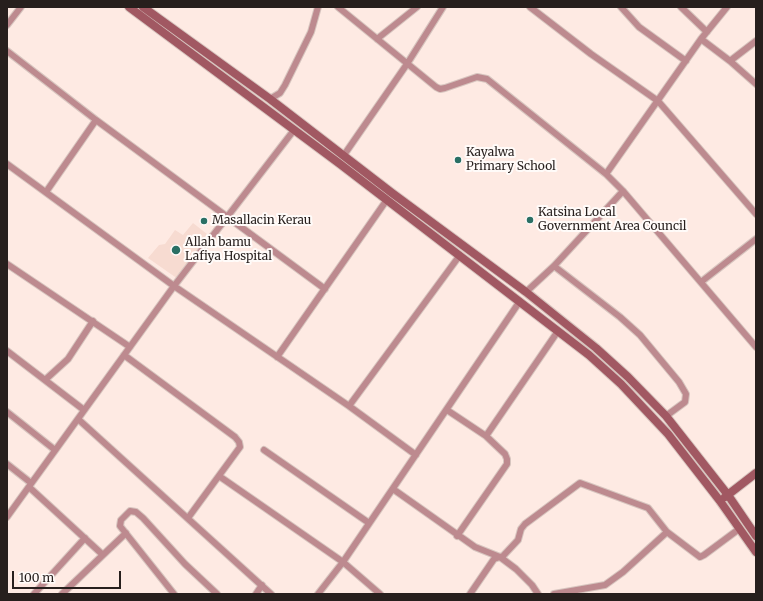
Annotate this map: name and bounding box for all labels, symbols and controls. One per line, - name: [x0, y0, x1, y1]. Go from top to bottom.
- place label: Kayalwa Primary School: [466, 146, 556, 174]
- marker: Kayalwa Primary School: [453, 155, 463, 165]
- place label: Katsina Local Government Area Council: [538, 206, 687, 234]
- place label: Masallacin Kerau: [212, 214, 311, 228]
- marker: Katsina Local Government Area Council: [525, 215, 535, 225]
- marker: Masallacin Kerau: [199, 216, 209, 226]
- place label: Allah bamu Lafiya Hospital: [185, 236, 272, 264]
- marker: Allah bamu Lafiya Hospital: [170, 244, 182, 256]
- scale bar: [14, 563, 123, 589]
- text: 100 m: [19, 570, 54, 585]

